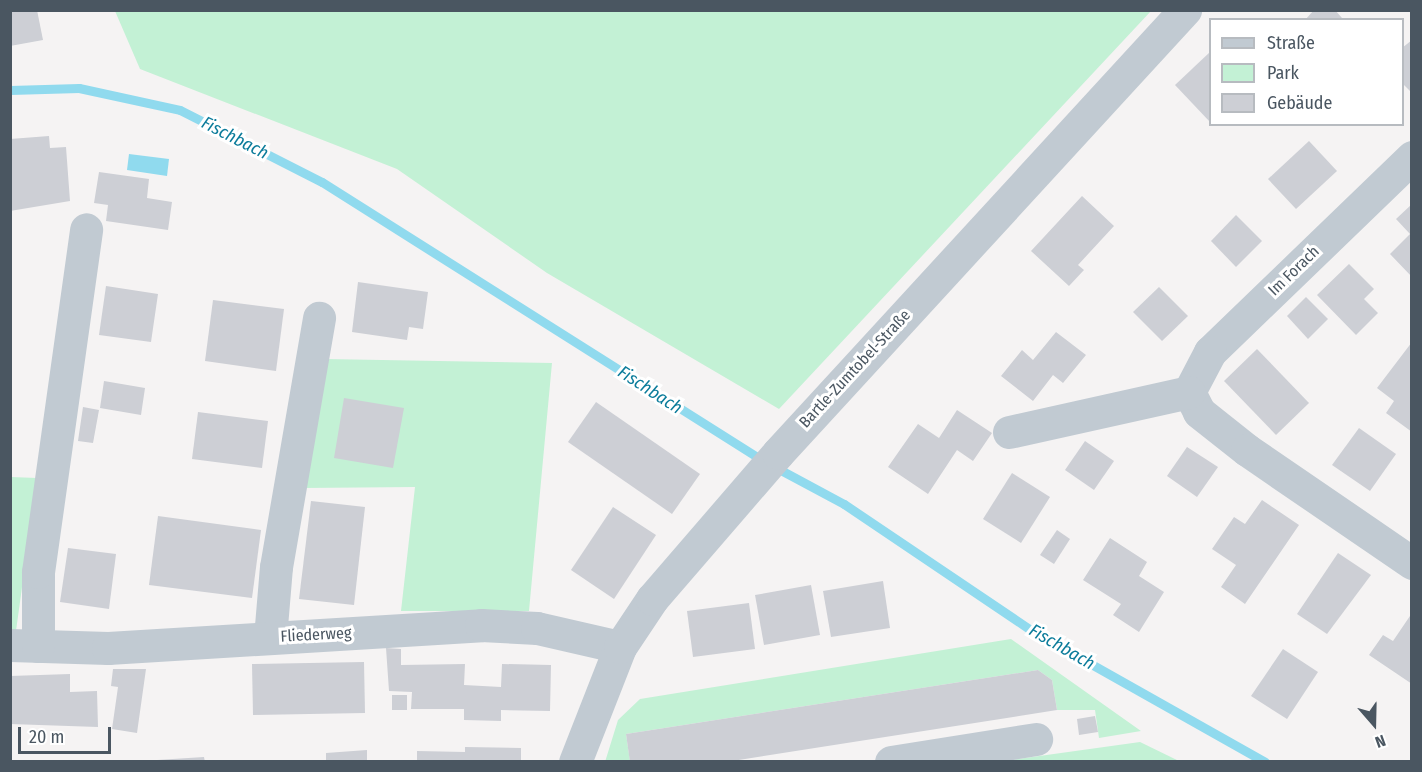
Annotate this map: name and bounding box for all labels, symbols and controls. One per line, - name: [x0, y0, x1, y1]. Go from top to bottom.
- legend: [1209, 18, 1404, 126]
- text: Straße: [1267, 32, 1315, 54]
- text: Park: [1267, 62, 1299, 84]
- text: Gebäude: [1267, 92, 1332, 114]
- water label: Fischbach: [198, 112, 272, 164]
- street label: Im Forach: [1265, 242, 1323, 300]
- street label: Bartle-Zumtobel-Straße: [795, 306, 915, 432]
- water label: Fischbach: [614, 361, 686, 419]
- water label: Fischbach: [1025, 620, 1099, 674]
- street label: Fliederweg: [280, 624, 352, 646]
- north arrow: [1344, 694, 1404, 754]
- scale bar: [21, 715, 114, 753]
- text: 20 m: [29, 726, 64, 748]
- text: N: [1373, 731, 1388, 752]

